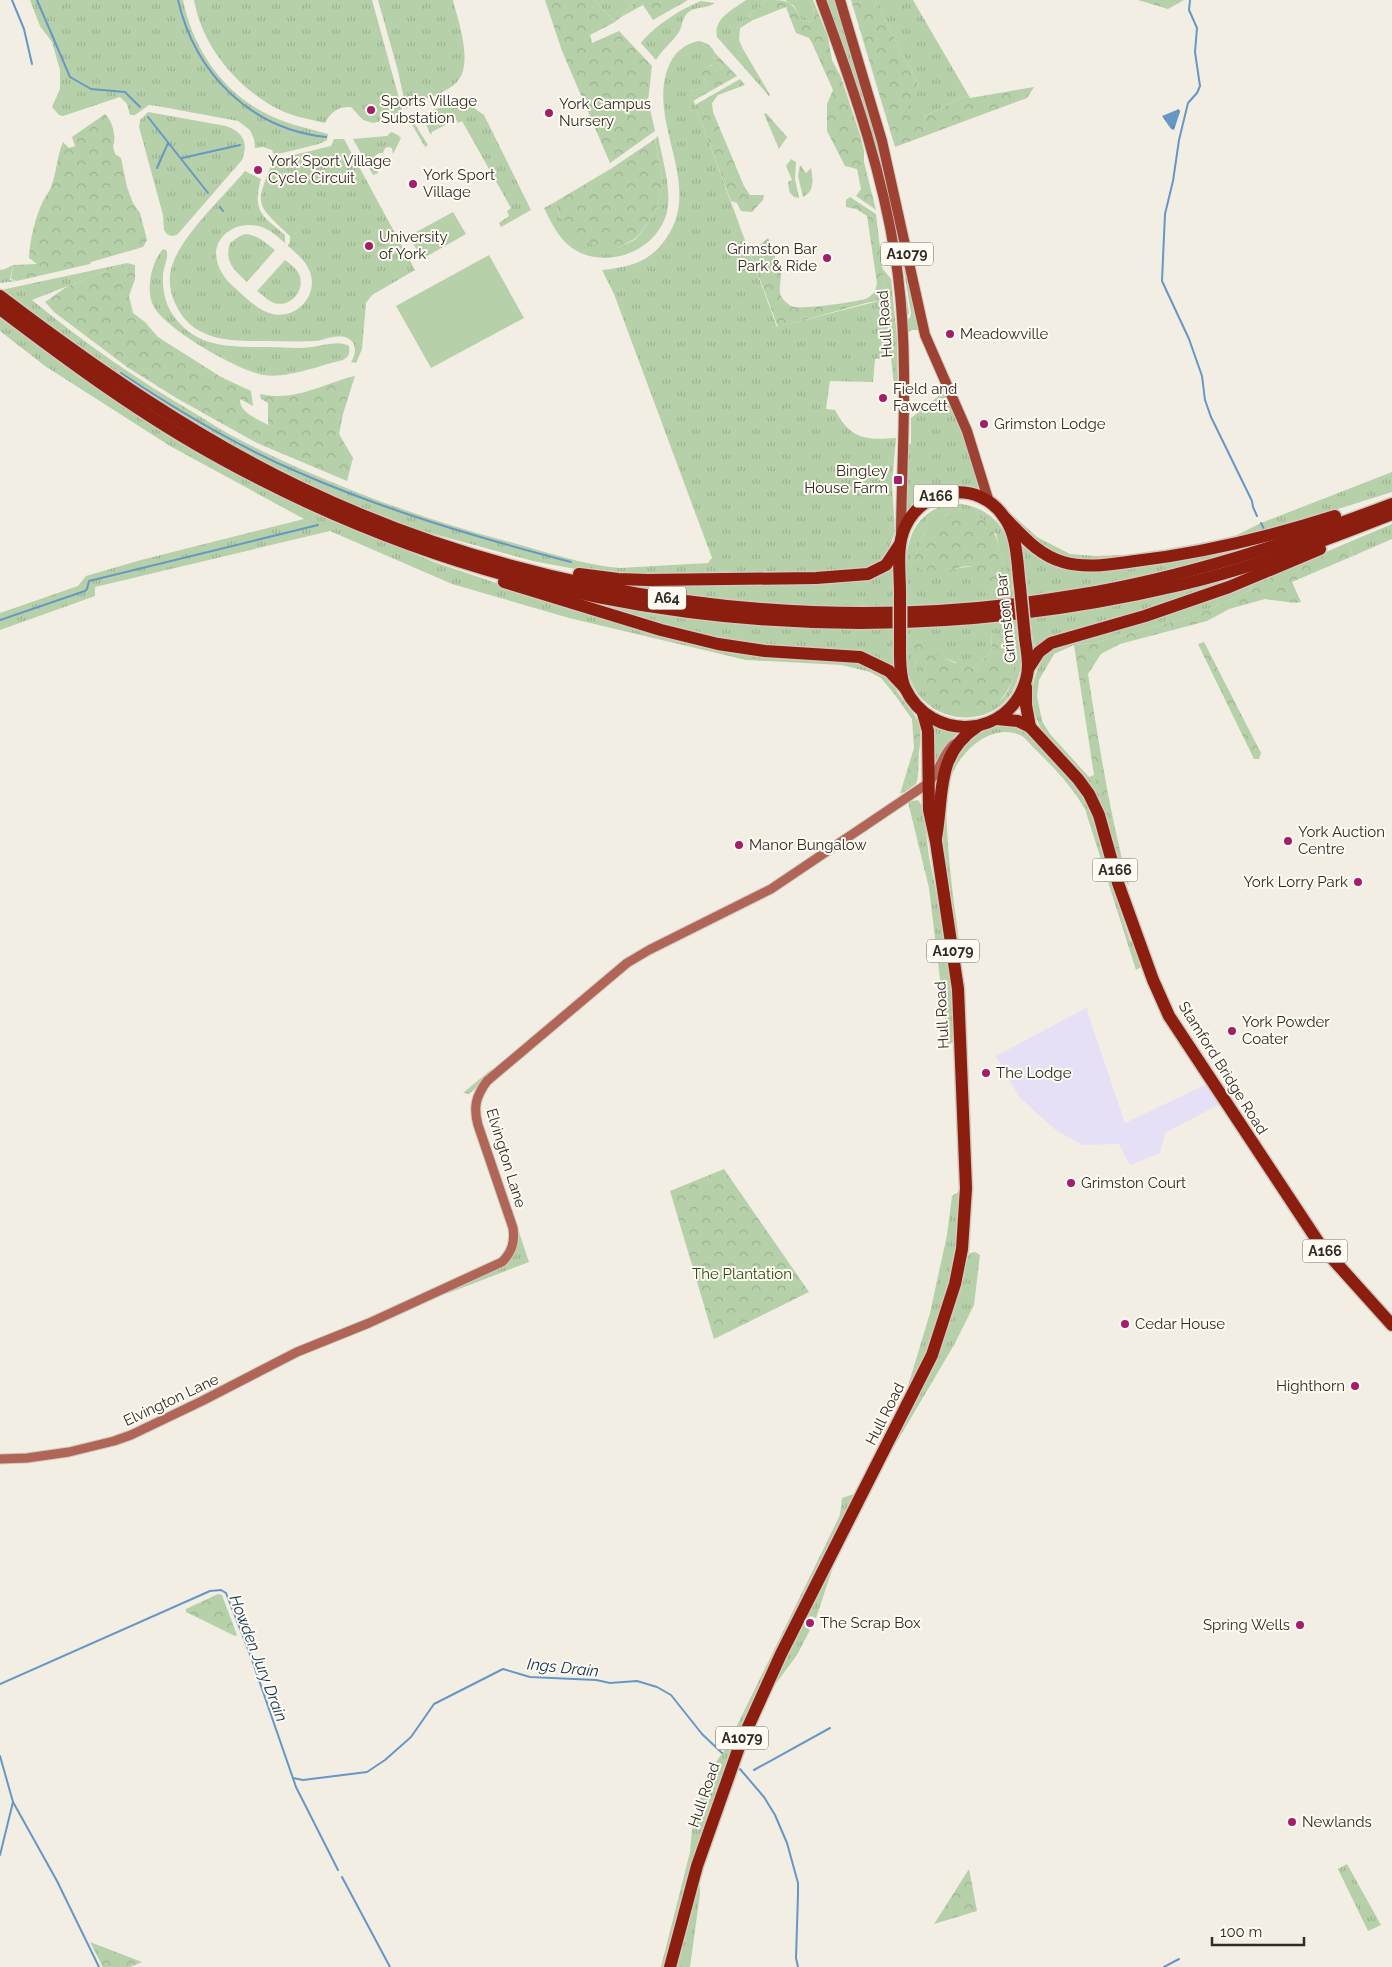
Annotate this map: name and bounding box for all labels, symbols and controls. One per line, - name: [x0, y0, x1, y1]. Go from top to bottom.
- place label: Sports Village Substation: [381, 92, 477, 127]
- place label: York Campus Nursery: [559, 95, 651, 130]
- marker: Sports Village Substation: [365, 104, 377, 116]
- marker: York Campus Nursery: [543, 107, 555, 119]
- place label: York Sport Village Cycle Circuit: [268, 152, 391, 187]
- marker: York Sport Village Cycle Circuit: [252, 164, 264, 176]
- place label: York Sport Village: [423, 166, 495, 201]
- marker: York Sport Village: [407, 178, 419, 190]
- place label: University of York: [379, 228, 448, 263]
- marker: University of York: [363, 240, 375, 252]
- place label: Grimston Bar Park & Ride: [727, 240, 818, 275]
- road number: A1079: [881, 242, 933, 266]
- marker: Grimston Bar Park & Ride: [821, 252, 833, 264]
- street label: Hull Road: [874, 290, 896, 358]
- place label: Meadowville: [960, 325, 1049, 343]
- marker: Meadowville: [944, 328, 956, 340]
- place label: Field and Fawcett: [893, 380, 957, 415]
- marker: Field and Fawcett: [877, 392, 889, 404]
- place label: Grimston Lodge: [994, 415, 1106, 433]
- marker: Grimston Lodge: [978, 418, 990, 430]
- place label: Bingley House Farm: [804, 462, 888, 497]
- marker: Bingley House Farm: [892, 474, 904, 486]
- road number: A166: [914, 484, 958, 508]
- street label: Grimston Bar: [992, 572, 1020, 664]
- road number: A64: [648, 586, 686, 610]
- place label: York Auction Centre: [1298, 823, 1385, 858]
- marker: York Auction Centre: [1282, 835, 1294, 847]
- place label: Manor Bungalow: [749, 836, 867, 854]
- marker: Manor Bungalow: [733, 839, 745, 851]
- road number: A166: [1092, 858, 1138, 882]
- place label: York Lorry Park: [1243, 873, 1348, 891]
- marker: York Lorry Park: [1352, 876, 1364, 888]
- road number: A1079: [927, 939, 979, 962]
- street label: Hull Road: [931, 981, 953, 1049]
- street label: Stamford Bridge Road: [1175, 998, 1271, 1138]
- place label: York Powder Coater: [1242, 1013, 1330, 1048]
- marker: York Powder Coater: [1226, 1025, 1238, 1037]
- place label: The Lodge: [996, 1064, 1072, 1082]
- marker: The Lodge: [980, 1067, 992, 1079]
- street label: Elvington Lane: [482, 1106, 530, 1210]
- place label: Grimston Court: [1081, 1174, 1186, 1192]
- marker: Grimston Court: [1065, 1177, 1077, 1189]
- road number: A166: [1302, 1240, 1348, 1262]
- park label: The Plantation: [692, 1265, 792, 1283]
- place label: Cedar House: [1135, 1315, 1225, 1333]
- marker: Cedar House: [1119, 1318, 1131, 1330]
- street label: Elvington Lane: [120, 1370, 222, 1430]
- place label: Highthorn: [1276, 1377, 1345, 1395]
- street label: Hull Road: [862, 1380, 908, 1448]
- marker: Highthorn: [1349, 1380, 1361, 1392]
- water label: Howden Jury Drain: [226, 1592, 291, 1724]
- place label: The Scrap Box: [820, 1614, 921, 1632]
- place label: Spring Wells: [1203, 1616, 1290, 1634]
- marker: The Scrap Box: [804, 1617, 816, 1629]
- marker: Spring Wells: [1294, 1619, 1306, 1631]
- water label: Ings Drain: [526, 1654, 600, 1681]
- road number: A1079: [716, 1726, 768, 1750]
- street label: Hull Road: [685, 1760, 723, 1830]
- place label: Newlands: [1302, 1813, 1372, 1831]
- marker: Newlands: [1286, 1816, 1298, 1828]
- scale bar: [1212, 1914, 1304, 1946]
- text: 100 m: [1220, 1923, 1262, 1941]

